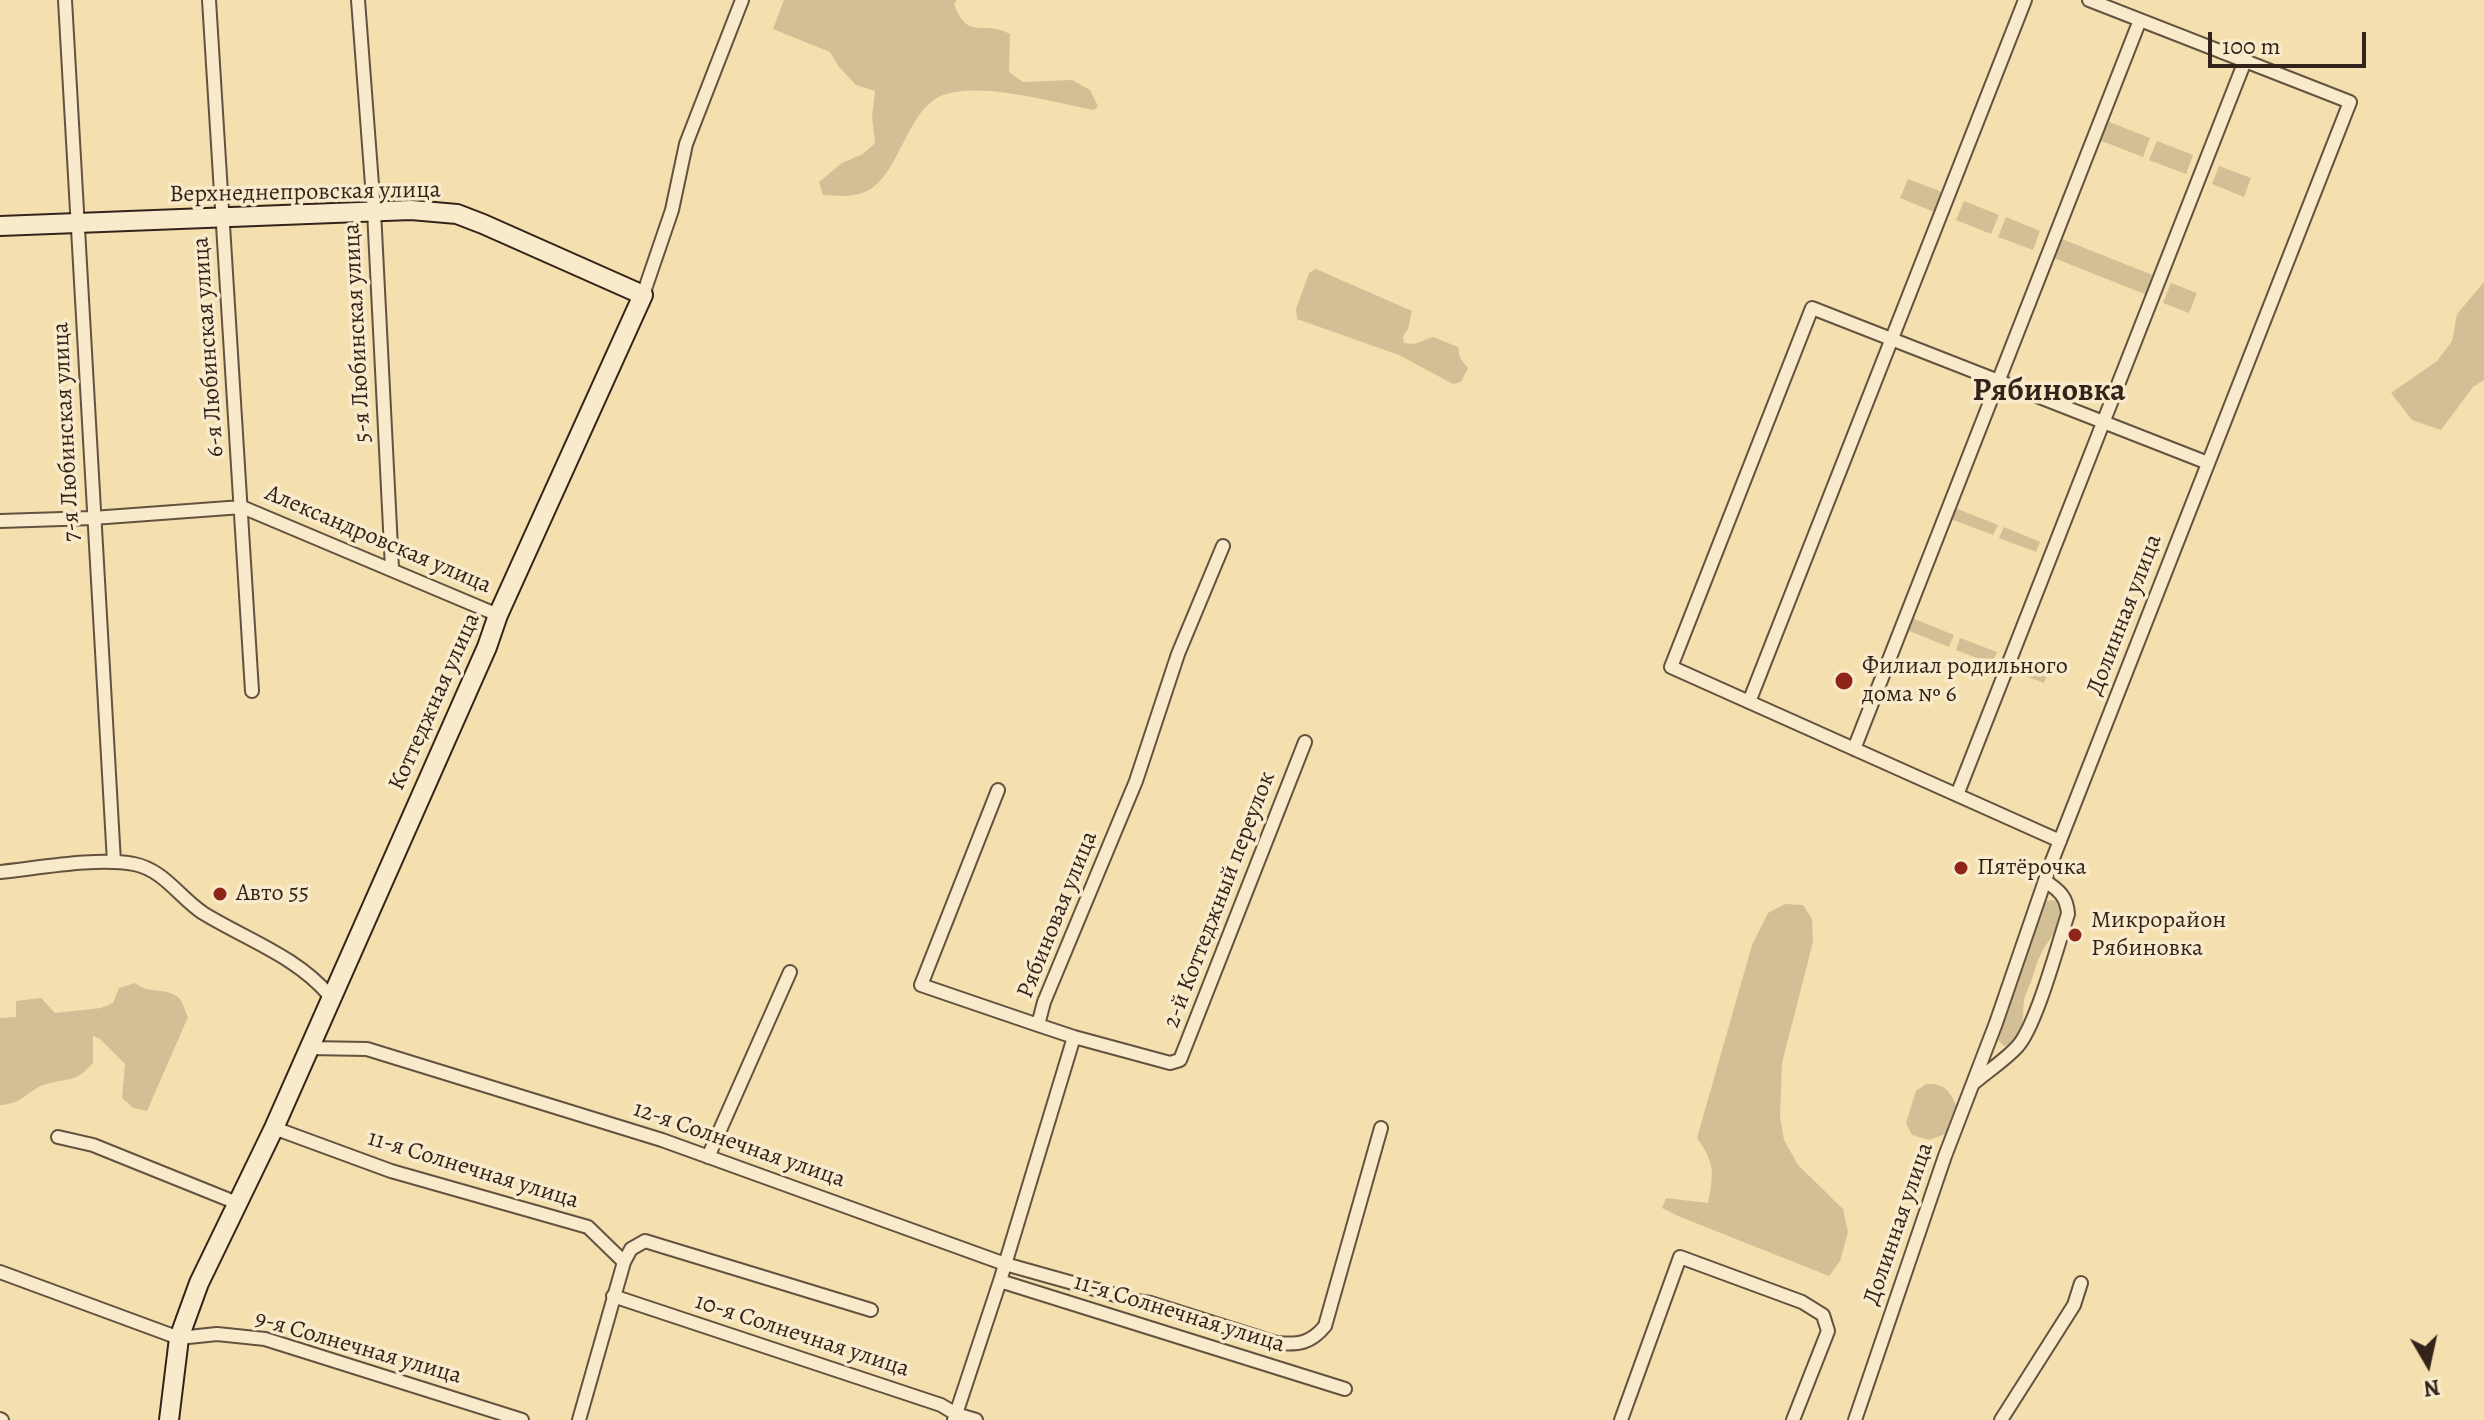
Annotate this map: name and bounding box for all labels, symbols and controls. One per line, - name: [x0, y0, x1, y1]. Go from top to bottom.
- scale bar: [2212, 16, 2370, 66]
- text: 100 m: [2222, 30, 2281, 62]
- street label: Верхнеднепровская улица: [169, 176, 441, 210]
- street label: 5-я Любинская улица: [338, 222, 378, 444]
- street label: 6-я Любинская улица: [187, 236, 231, 458]
- street label: 7-я Любинская улица: [47, 322, 87, 542]
- district label: Рябиновка: [1972, 373, 2126, 411]
- street label: Александровская улица: [261, 479, 495, 601]
- street label: Долинная улица: [2081, 530, 2169, 700]
- street label: Коттеджная улица: [383, 609, 487, 795]
- place label: Филиал родильного дома № 6: [1862, 653, 2068, 709]
- marker: Филиал родильного дома № 6: [1833, 670, 1855, 692]
- street label: 2-й Коттеджный переулок: [1158, 768, 1282, 1032]
- street label: Рябиновая улица: [1011, 827, 1105, 1003]
- place label: Пятёрочка: [1977, 854, 2087, 882]
- marker: Пятёрочка: [1952, 859, 1970, 877]
- place label: Авто 55: [236, 880, 309, 908]
- marker: Авто 55: [211, 885, 229, 903]
- place label: Микрорайон Рябиновка: [2091, 907, 2226, 963]
- marker: Микрорайон Рябиновка: [2066, 926, 2084, 944]
- street label: 12-я Солнечная улица: [629, 1095, 849, 1195]
- street label: 11-я Солнечная улица: [364, 1124, 582, 1216]
- street label: Долинная улица: [1858, 1139, 1940, 1309]
- street label: 11-я Солнечная улица: [1070, 1268, 1288, 1360]
- street label: 10-я Солнечная улица: [691, 1288, 913, 1384]
- street label: 9-я Солнечная улица: [251, 1305, 465, 1391]
- north arrow: [2388, 1324, 2468, 1404]
- text: N: [2421, 1372, 2442, 1404]

